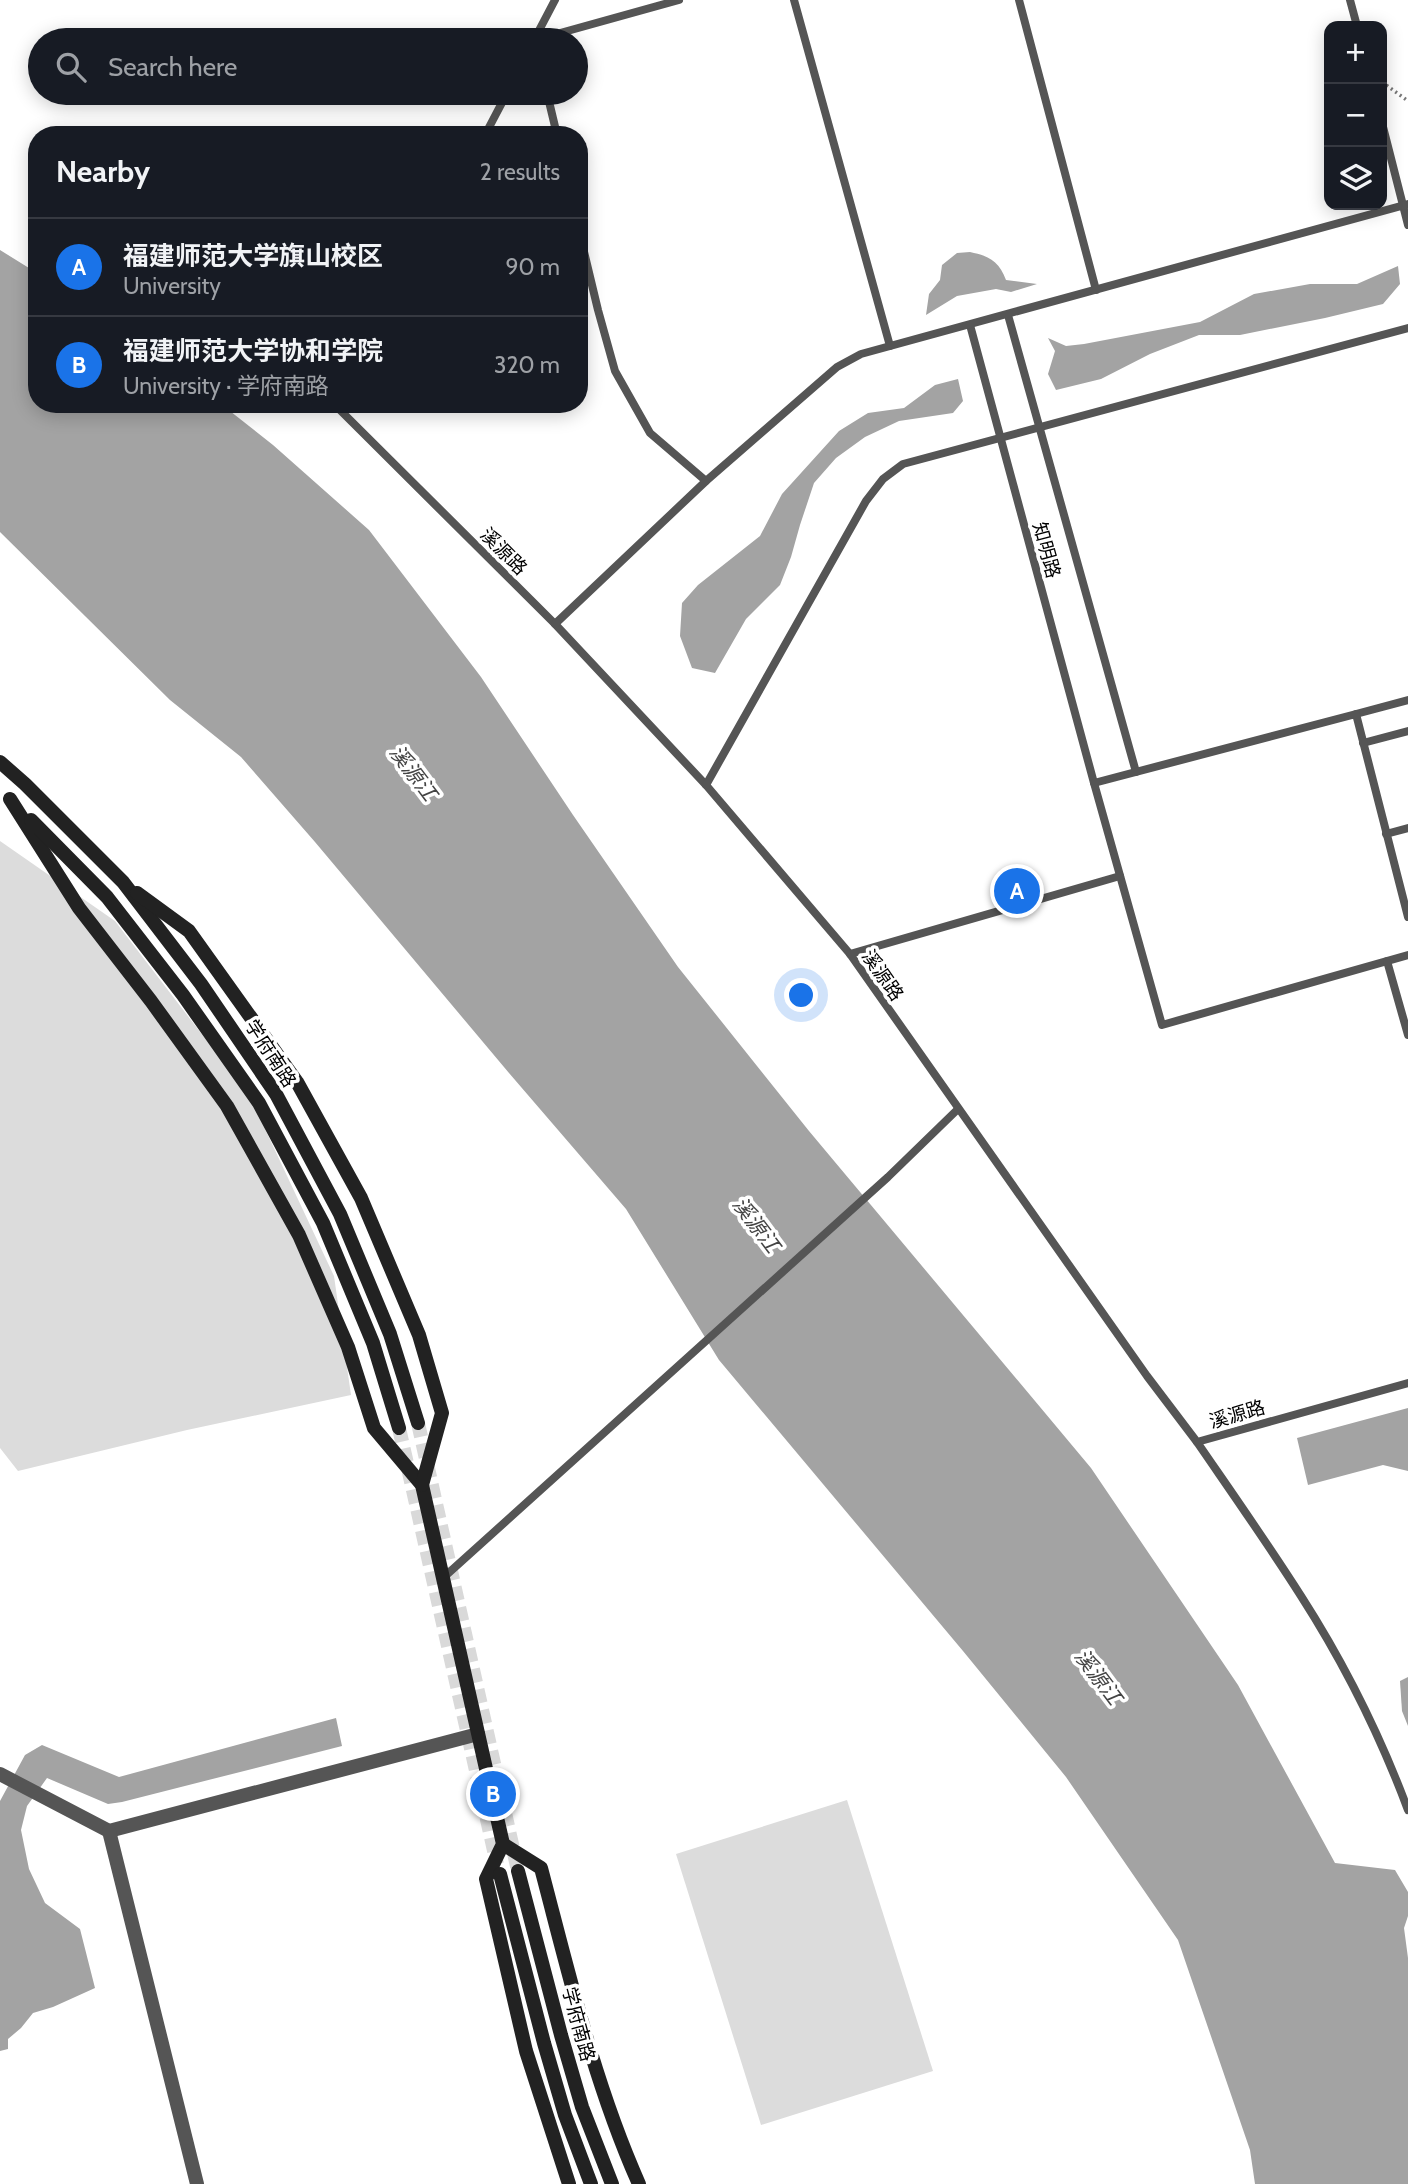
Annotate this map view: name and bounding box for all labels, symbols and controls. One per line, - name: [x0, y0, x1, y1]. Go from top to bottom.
- map controls: [1324, 21, 1387, 210]
- button: +: [1324, 21, 1387, 84]
- search box: [28, 28, 588, 105]
- icon: search: [52, 48, 90, 86]
- text: Search here: [108, 51, 237, 83]
- button: −: [1324, 84, 1387, 147]
- button: layers: [1324, 147, 1387, 210]
- text: Nearby: [56, 153, 150, 190]
- text: 2 results: [480, 158, 560, 186]
- text: 福建师范大学旗山校区: [123, 240, 383, 272]
- text: A: [72, 253, 86, 281]
- text: 90 m: [506, 253, 560, 281]
- text: University: [123, 272, 221, 300]
- text: 福建师范大学协和学院: [123, 335, 383, 367]
- text: B: [72, 351, 86, 379]
- text: 320 m: [494, 351, 560, 379]
- text: University · 学府南路: [123, 372, 329, 400]
- street label: 知明路: [1028, 520, 1065, 581]
- street label: 溪源路: [475, 523, 532, 580]
- water label: 溪源江: [384, 740, 444, 807]
- pin: A: [994, 865, 1040, 917]
- street label: 溪源路: [857, 945, 908, 1005]
- your location: [784, 978, 818, 1012]
- street label: 学府南路: [240, 1015, 301, 1091]
- water label: 溪源江: [727, 1192, 787, 1259]
- street label: 溪源路: [1207, 1396, 1268, 1433]
- water label: 溪源江: [1069, 1644, 1129, 1711]
- pin: B: [470, 1768, 516, 1820]
- street label: 学府南路: [558, 1984, 599, 2064]

